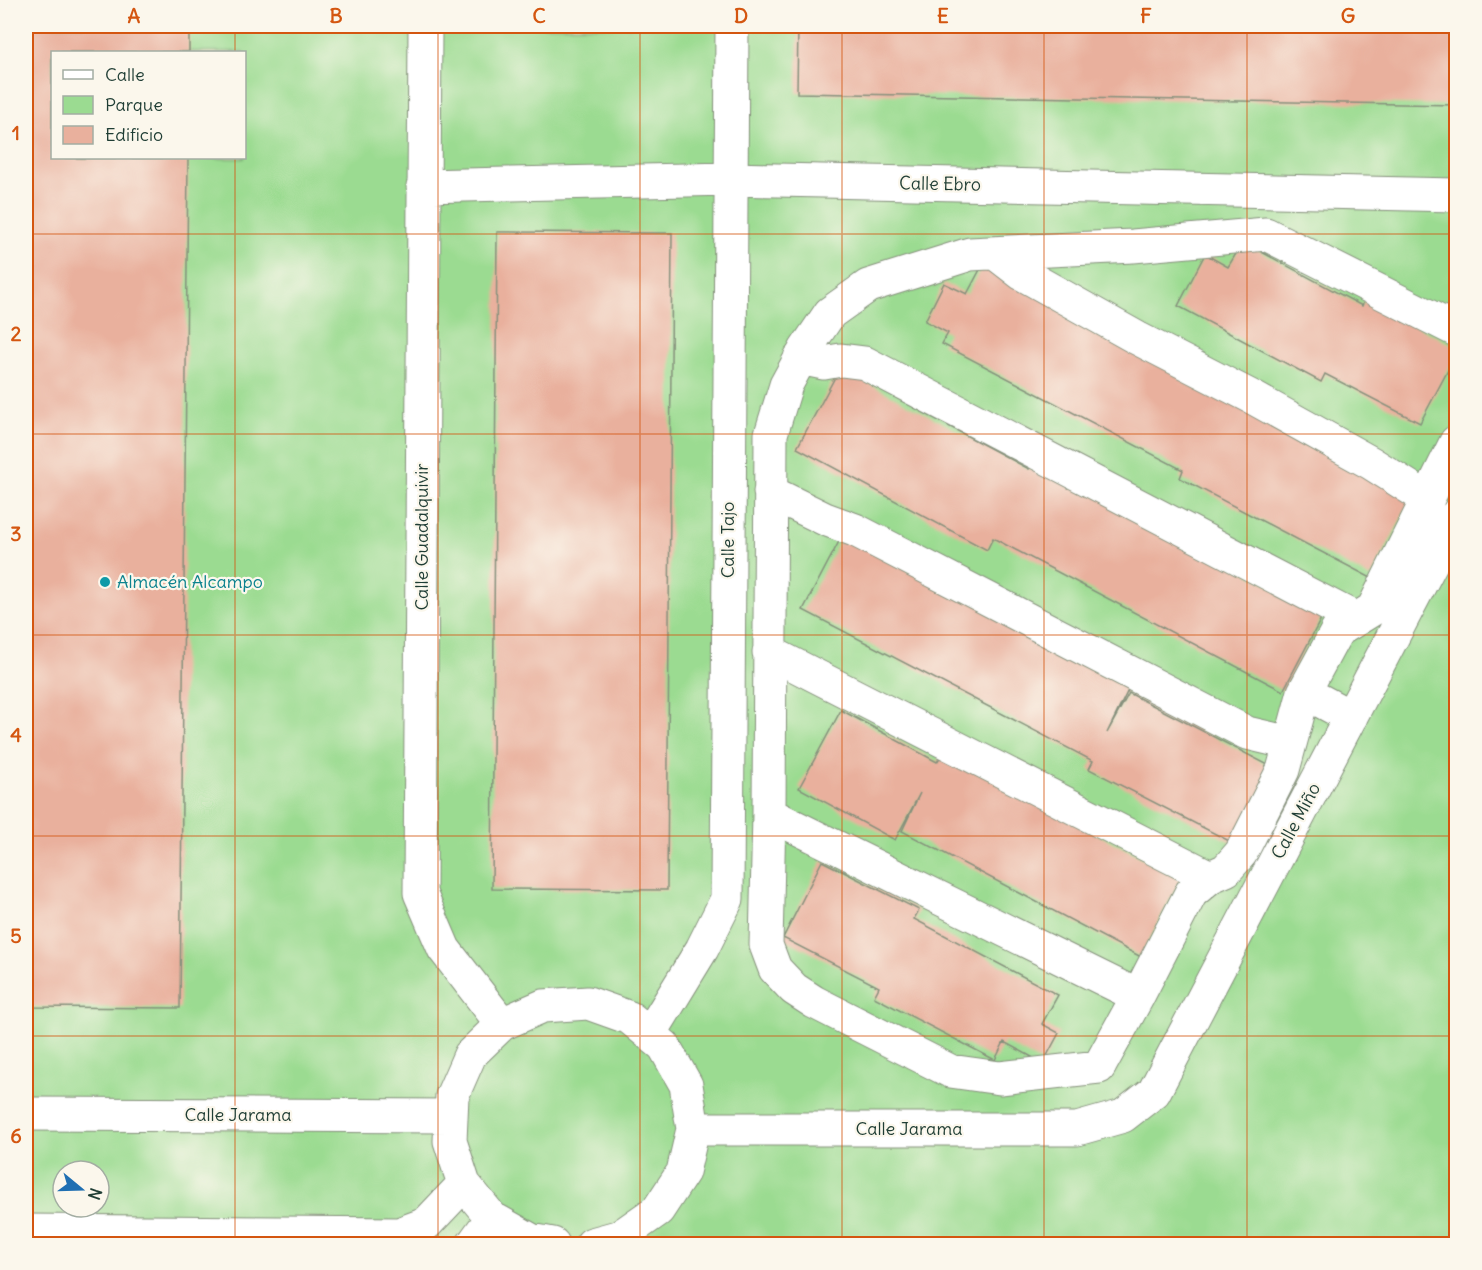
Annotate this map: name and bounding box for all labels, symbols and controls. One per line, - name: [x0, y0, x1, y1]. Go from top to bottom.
- text: A: [128, 3, 141, 28]
- text: B: [329, 3, 343, 28]
- text: C: [532, 3, 546, 28]
- text: D: [734, 3, 748, 28]
- text: E: [937, 3, 949, 28]
- text: F: [1140, 3, 1152, 28]
- text: G: [1341, 3, 1355, 28]
- legend: [51, 51, 246, 159]
- text: Calle: [105, 63, 145, 86]
- text: Parque: [105, 93, 163, 116]
- text: 1: [12, 120, 20, 145]
- text: Edificio: [105, 123, 163, 146]
- street label: Calle Ebro: [899, 171, 981, 196]
- text: 2: [11, 321, 22, 346]
- street label: Calle Guadalquivir: [410, 463, 433, 611]
- street label: Calle Tajo: [716, 502, 739, 578]
- text: 3: [10, 521, 22, 546]
- place label: Almacén Alcampo: [117, 570, 263, 593]
- marker: Almacén Alcampo: [98, 575, 112, 589]
- text: 4: [10, 722, 22, 747]
- street label: Calle Miño: [1266, 779, 1325, 863]
- text: 5: [10, 923, 22, 948]
- street label: Calle Jarama: [185, 1103, 291, 1126]
- street label: Calle Jarama: [856, 1117, 962, 1140]
- text: 6: [10, 1123, 22, 1148]
- north arrow: [51, 1159, 111, 1219]
- text: N: [84, 1185, 106, 1202]

